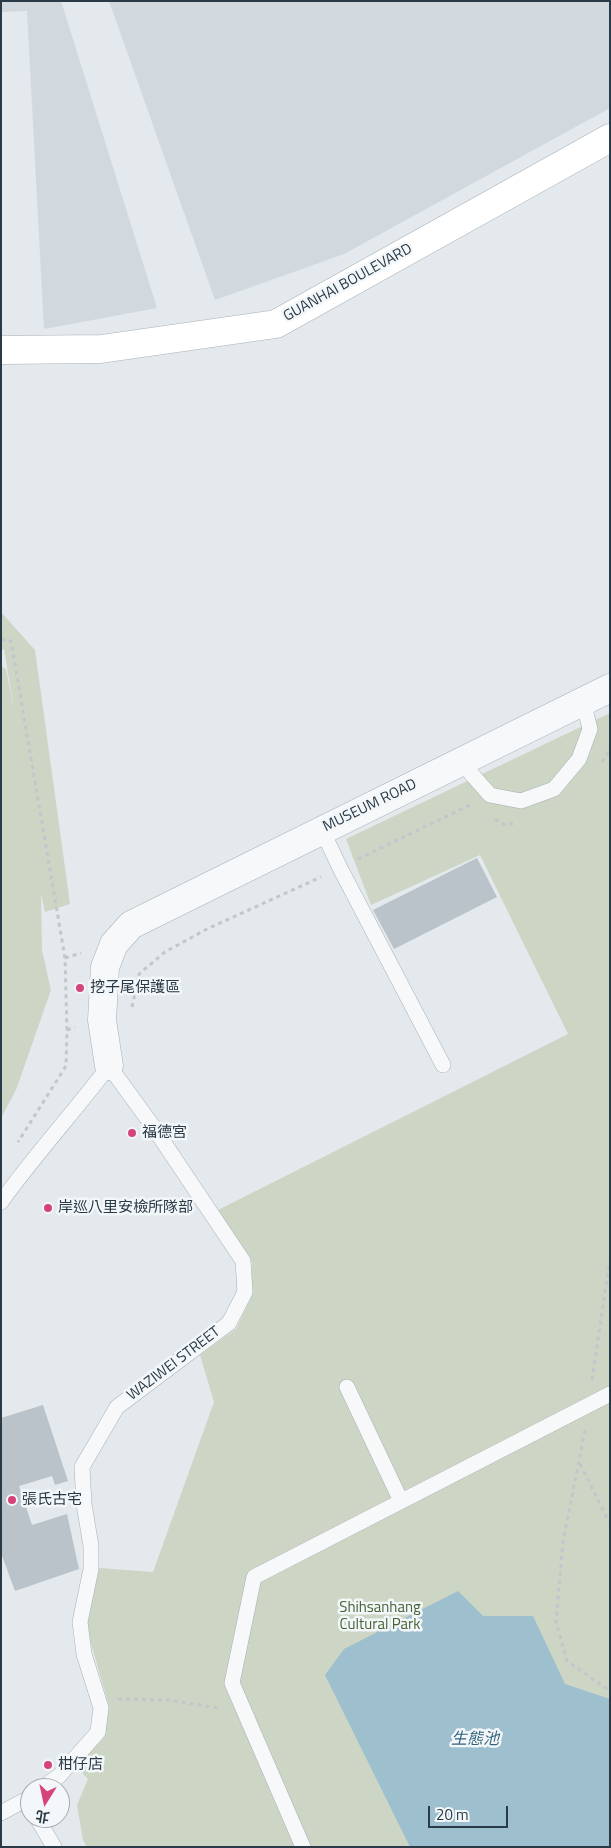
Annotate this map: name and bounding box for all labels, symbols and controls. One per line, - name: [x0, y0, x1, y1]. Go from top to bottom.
- street label: GUANHAI BOULEVARD: [281, 240, 415, 326]
- street label: MUSEUM ROAD: [320, 776, 420, 836]
- place label: 挖子尾保護區: [90, 979, 180, 997]
- marker: 挖子尾保護區: [74, 982, 86, 994]
- place label: 福德宮: [142, 1124, 187, 1142]
- marker: 福德宮: [126, 1127, 138, 1139]
- place label: 岸巡八里安檢所隊部: [58, 1199, 193, 1217]
- marker: 岸巡八里安檢所隊部: [42, 1202, 54, 1214]
- street label: WAZIWEI STREET: [124, 1323, 224, 1405]
- place label: 張氏古宅: [22, 1491, 82, 1509]
- marker: 張氏古宅: [6, 1494, 18, 1506]
- park label: Shihsanhang Cultural Park: [339, 1599, 421, 1634]
- water label: 生態池: [451, 1730, 499, 1750]
- place label: 柑仔店: [58, 1756, 103, 1774]
- marker: 柑仔店: [42, 1759, 54, 1771]
- north arrow: [20, 1778, 70, 1828]
- scale bar: [431, 1796, 511, 1828]
- text: 20 m: [436, 1803, 469, 1826]
- text: 北: [34, 1806, 51, 1829]

